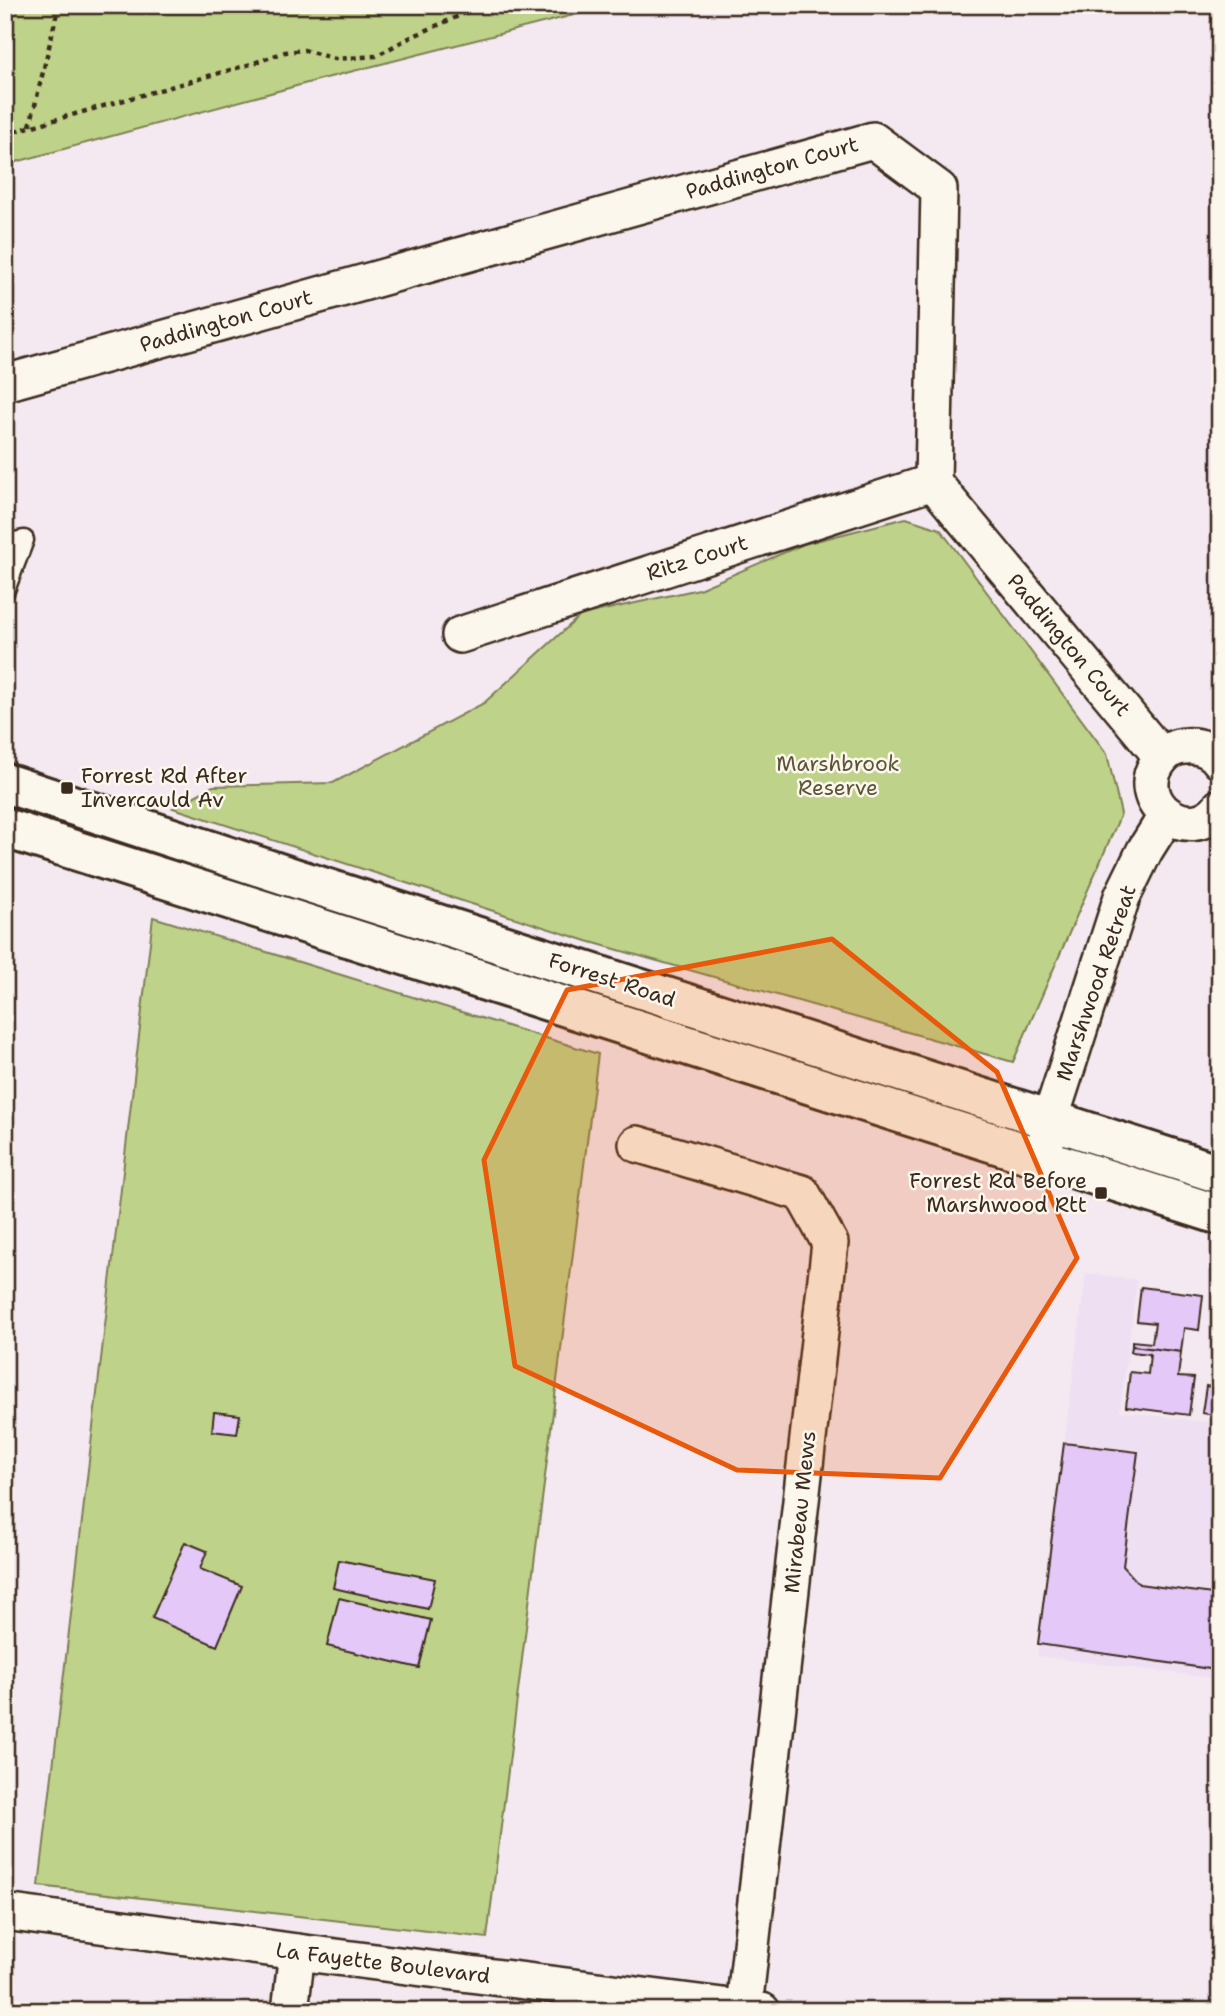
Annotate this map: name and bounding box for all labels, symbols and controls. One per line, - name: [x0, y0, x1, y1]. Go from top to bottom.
- street label: Paddington Court: [682, 130, 862, 206]
- street label: Paddington Court: [136, 283, 316, 359]
- street label: Ritz Court: [643, 529, 751, 587]
- street label: Paddington Court: [1001, 568, 1137, 722]
- park label: Marshbrook Reserve: [776, 750, 900, 802]
- place label: Forrest Rd After Invercauld Av: [81, 762, 247, 814]
- marker: Forrest Rd After Invercauld Av: [59, 780, 75, 796]
- street label: Marshwood Retreat: [1049, 881, 1143, 1085]
- street label: Forrest Road: [545, 946, 679, 1014]
- place label: Forrest Rd Before Marshwood Rtt: [909, 1167, 1087, 1219]
- marker: Forrest Rd Before Marshwood Rtt: [1093, 1185, 1109, 1201]
- street label: Mirabeau Mews: [778, 1429, 822, 1595]
- street label: La Fayette Boulevard: [274, 1936, 492, 1990]

